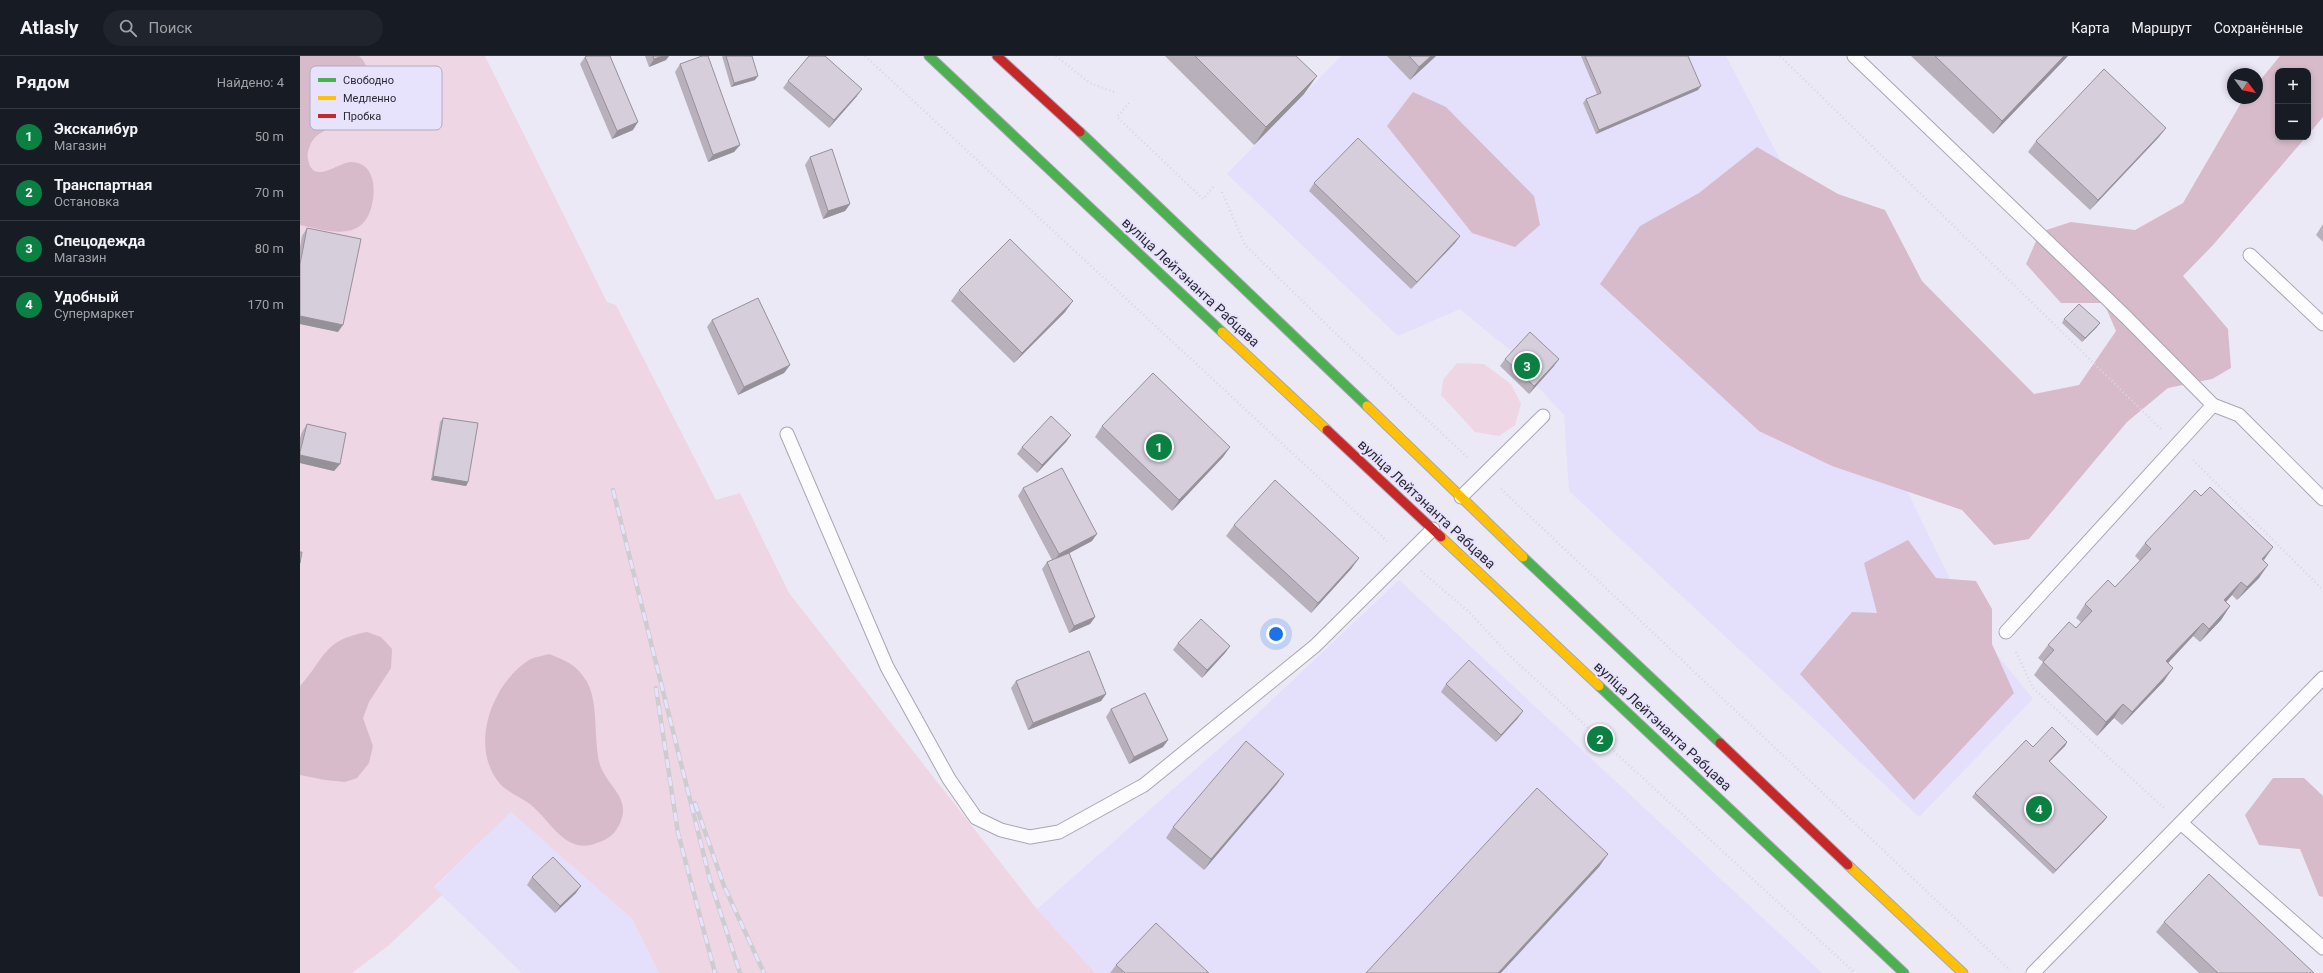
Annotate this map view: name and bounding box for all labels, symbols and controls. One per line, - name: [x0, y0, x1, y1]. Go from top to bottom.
- search box: [103, 10, 383, 46]
- text: Atlasly: [20, 16, 79, 39]
- icon: search: [117, 17, 139, 39]
- text: Поиск: [149, 19, 192, 37]
- text: Карта: [2071, 20, 2110, 36]
- text: Маршрут: [2132, 20, 2192, 36]
- text: Сохранённые: [2214, 20, 2303, 36]
- legend: [310, 66, 442, 130]
- north arrow: [2227, 68, 2263, 104]
- map controls: [2275, 68, 2311, 140]
- button: +: [2275, 68, 2311, 104]
- text: Рядом: [16, 72, 70, 92]
- text: Свободно: [343, 74, 394, 87]
- text: Найдено: 4: [217, 75, 284, 90]
- text: Медленно: [343, 92, 396, 105]
- button: −: [2275, 104, 2311, 140]
- text: Пробка: [343, 110, 381, 123]
- text: Экскалибур: [54, 120, 138, 138]
- text: 1: [25, 129, 33, 144]
- text: 50 m: [255, 129, 284, 144]
- text: Магазин: [54, 138, 107, 153]
- text: Транспартная: [54, 176, 153, 194]
- text: 2: [25, 185, 33, 200]
- text: 70 m: [255, 185, 284, 200]
- text: Остановка: [54, 194, 119, 209]
- street label: вуліца Лейтэнанта Рабцава: [1119, 214, 1263, 350]
- text: Спецодежда: [54, 232, 145, 250]
- text: 3: [25, 241, 33, 256]
- text: 80 m: [255, 241, 284, 256]
- text: Магазин: [54, 250, 107, 265]
- text: Удобный: [54, 288, 119, 306]
- text: 4: [25, 297, 33, 312]
- text: 170 m: [247, 297, 284, 312]
- text: Супермаркет: [54, 306, 134, 321]
- pin: 3: [1514, 351, 1540, 381]
- pin: 1: [1146, 432, 1172, 462]
- street label: вуліца Лейтэнанта Рабцава: [1355, 436, 1499, 572]
- your location: [1266, 624, 1286, 644]
- street label: вуліца Лейтэнанта Рабцава: [1591, 658, 1735, 794]
- pin: 2: [1587, 724, 1613, 754]
- pin: 4: [2026, 794, 2052, 824]

